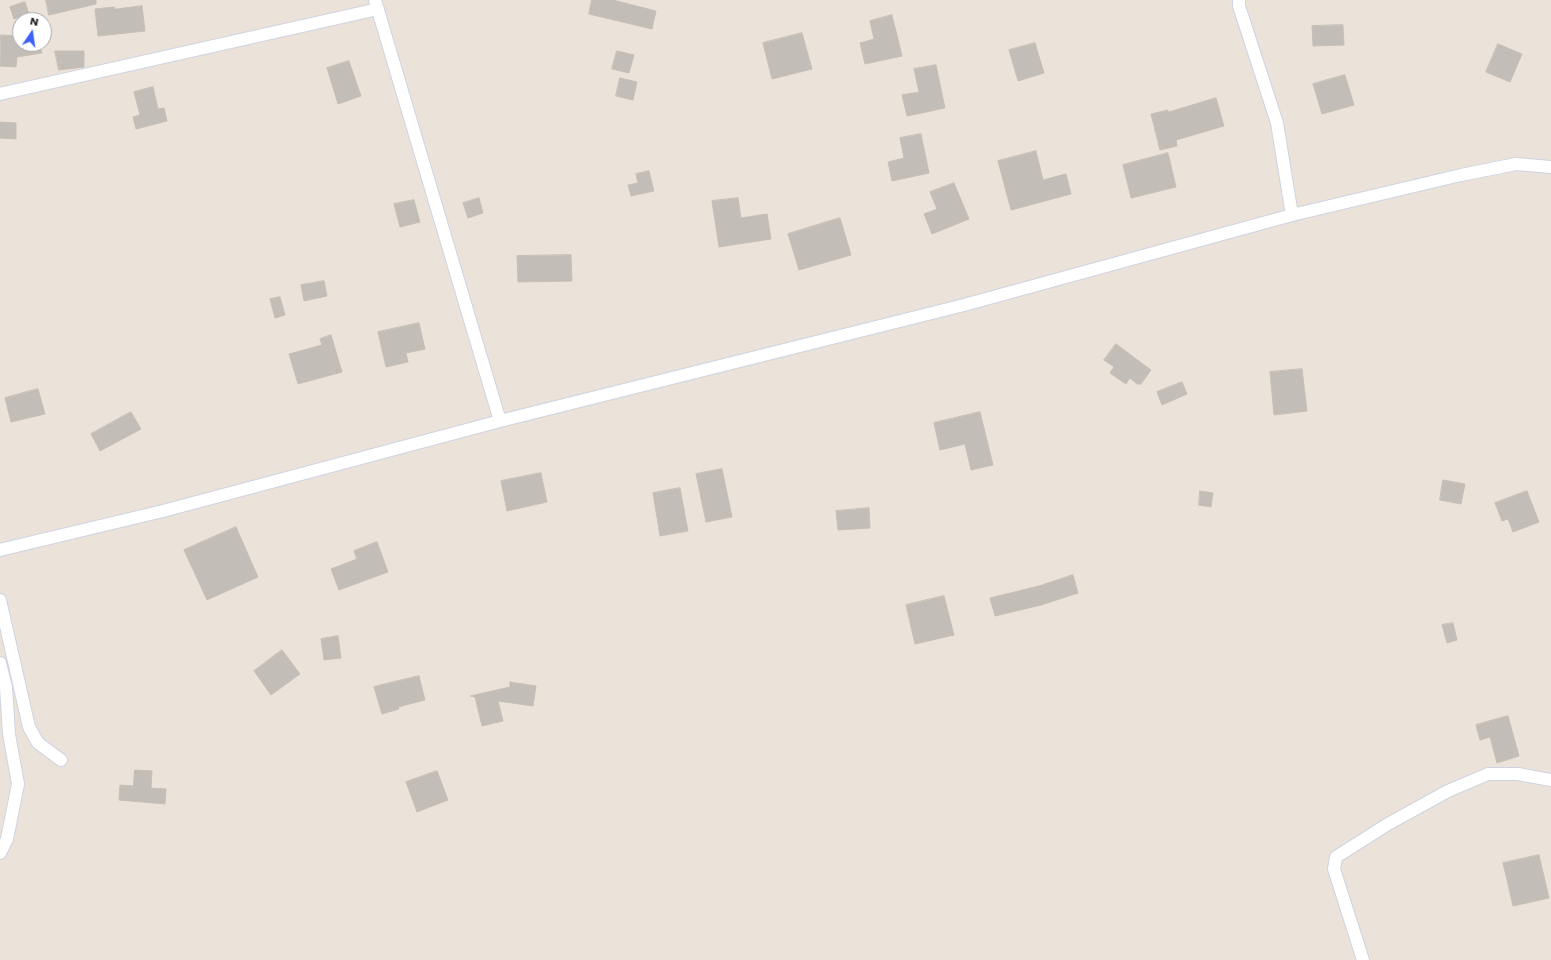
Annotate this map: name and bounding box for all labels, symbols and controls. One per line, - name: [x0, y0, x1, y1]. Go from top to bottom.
- north arrow: [12, 12, 52, 52]
- text: N: [29, 13, 40, 30]

